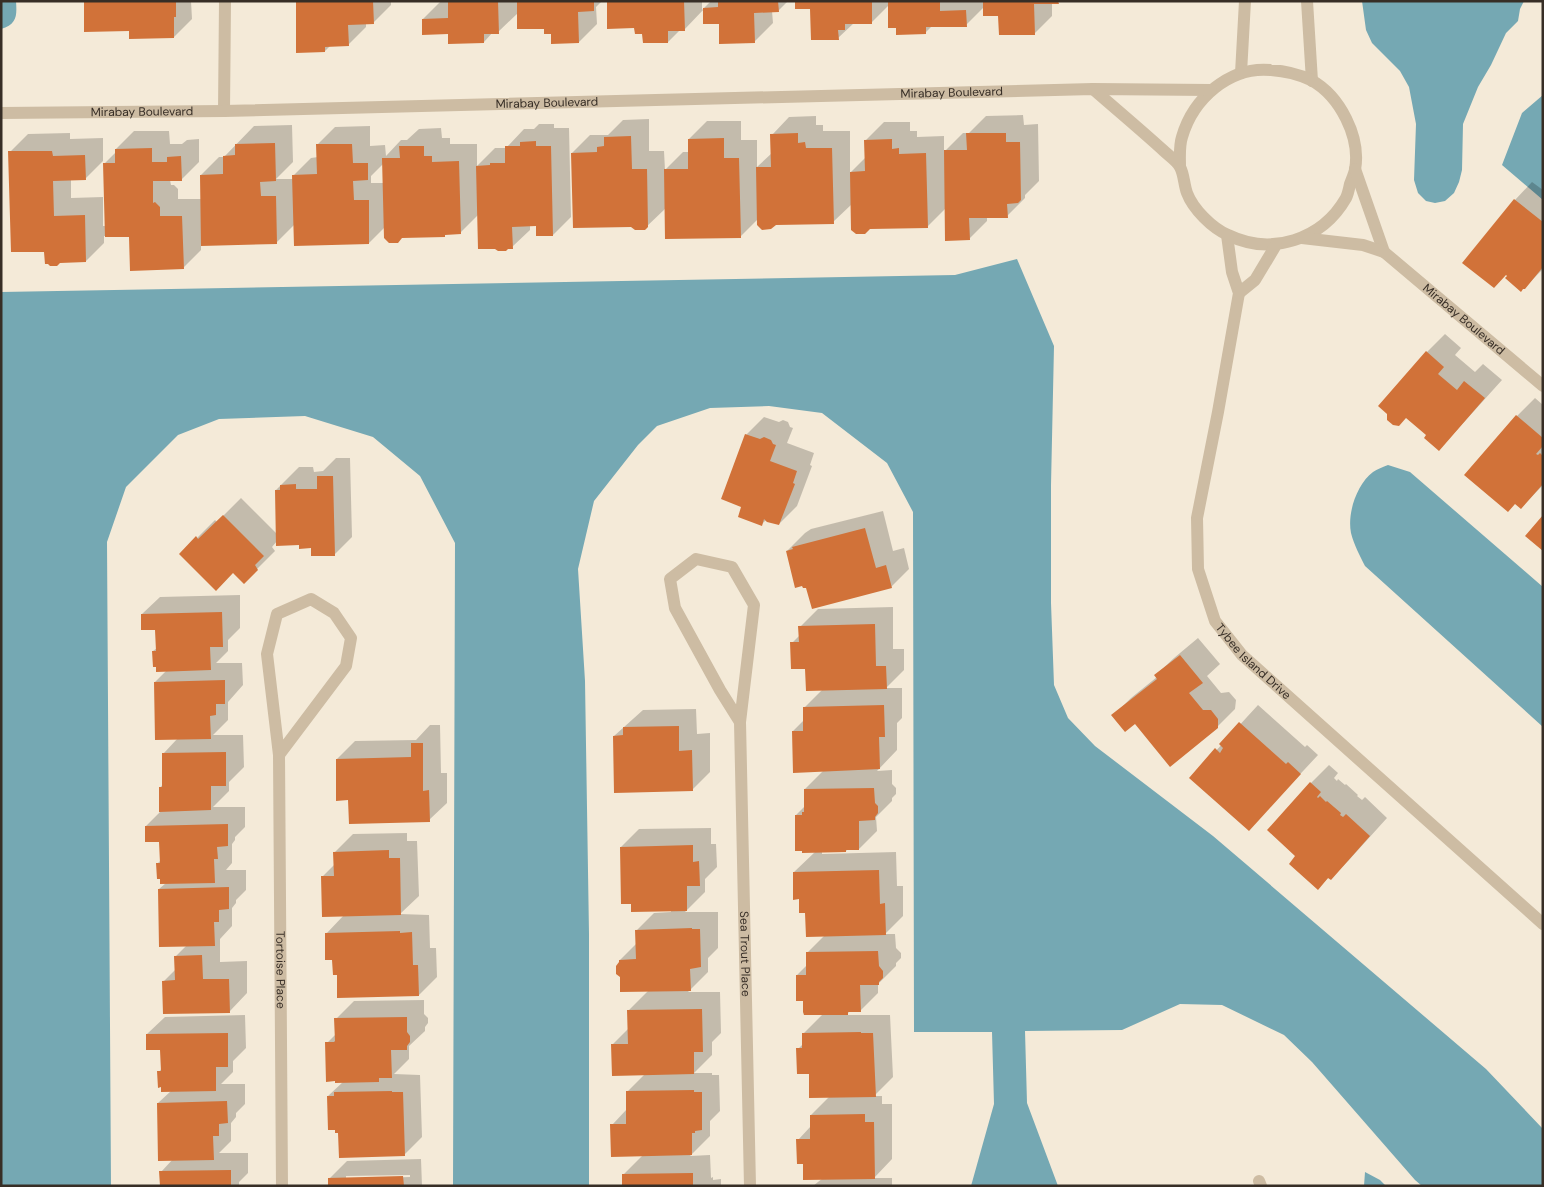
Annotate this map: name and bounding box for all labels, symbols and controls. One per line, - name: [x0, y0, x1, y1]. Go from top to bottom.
- street label: Mirabay Boulevard: [900, 83, 1003, 102]
- street label: Mirabay Boulevard: [495, 94, 598, 112]
- street label: Mirabay Boulevard: [91, 103, 193, 120]
- street label: Mirabay Boulevard: [1420, 280, 1508, 358]
- street label: Tybee Island Drive: [1212, 620, 1295, 703]
- street label: Sea Trout Place: [736, 911, 754, 997]
- street label: Tortoise Place: [272, 931, 289, 1009]

